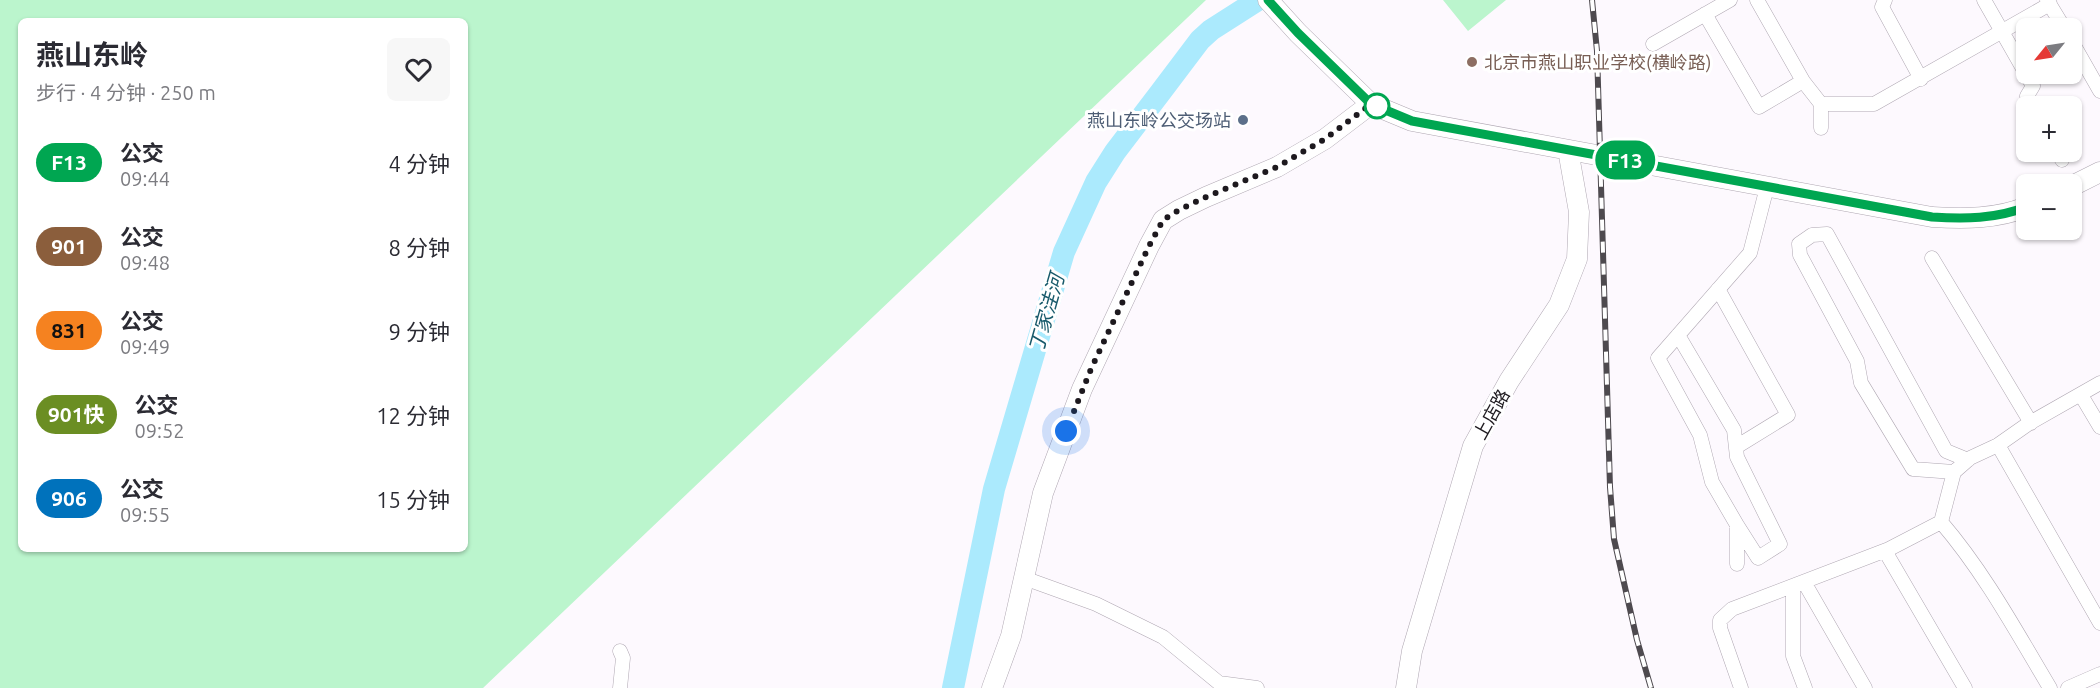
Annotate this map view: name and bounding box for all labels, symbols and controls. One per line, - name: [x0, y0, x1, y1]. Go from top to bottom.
- north arrow: [2016, 18, 2082, 84]
- map controls: [2016, 18, 2082, 240]
- button: heart: [387, 38, 450, 101]
- text: 燕山东岭: [36, 39, 148, 70]
- place label: 北京市燕山职业学校(横岭路): [1484, 52, 1711, 73]
- marker: 北京市燕山职业学校(横岭路): [1465, 55, 1479, 69]
- text: 步行 · 4 分钟 · 250 m: [36, 81, 216, 104]
- unlabelled marker: [1364, 93, 1390, 119]
- button: +: [2016, 96, 2082, 162]
- place label: 燕山东岭公交场站: [1087, 110, 1231, 130]
- marker: 燕山东岭公交场站: [1236, 113, 1250, 127]
- text: 公交: [120, 140, 164, 165]
- line badge: F13: [1590, 140, 1660, 180]
- text: F13: [1607, 148, 1643, 172]
- text: F13: [51, 150, 87, 174]
- text: 4 分钟: [389, 151, 450, 176]
- text: 09:44: [120, 167, 170, 190]
- button: −: [2016, 174, 2082, 240]
- text: 公交: [120, 224, 164, 249]
- text: 901: [51, 234, 87, 258]
- text: 8 分钟: [389, 235, 450, 260]
- text: 09:48: [120, 251, 170, 274]
- water label: 丁家洼河: [1024, 268, 1069, 355]
- text: 公交: [120, 308, 164, 333]
- text: 831: [51, 318, 87, 342]
- text: 9 分钟: [389, 319, 450, 344]
- text: 09:49: [120, 335, 170, 358]
- street label: 上店路: [1469, 386, 1513, 442]
- text: 公交: [135, 392, 179, 417]
- text: 901快: [48, 402, 105, 426]
- text: 12 分钟: [376, 403, 450, 428]
- your location: [1051, 416, 1081, 446]
- text: 09:52: [135, 419, 185, 442]
- text: 公交: [120, 476, 164, 501]
- text: 906: [51, 486, 87, 510]
- text: 15 分钟: [376, 487, 450, 512]
- text: 09:55: [120, 503, 170, 526]

